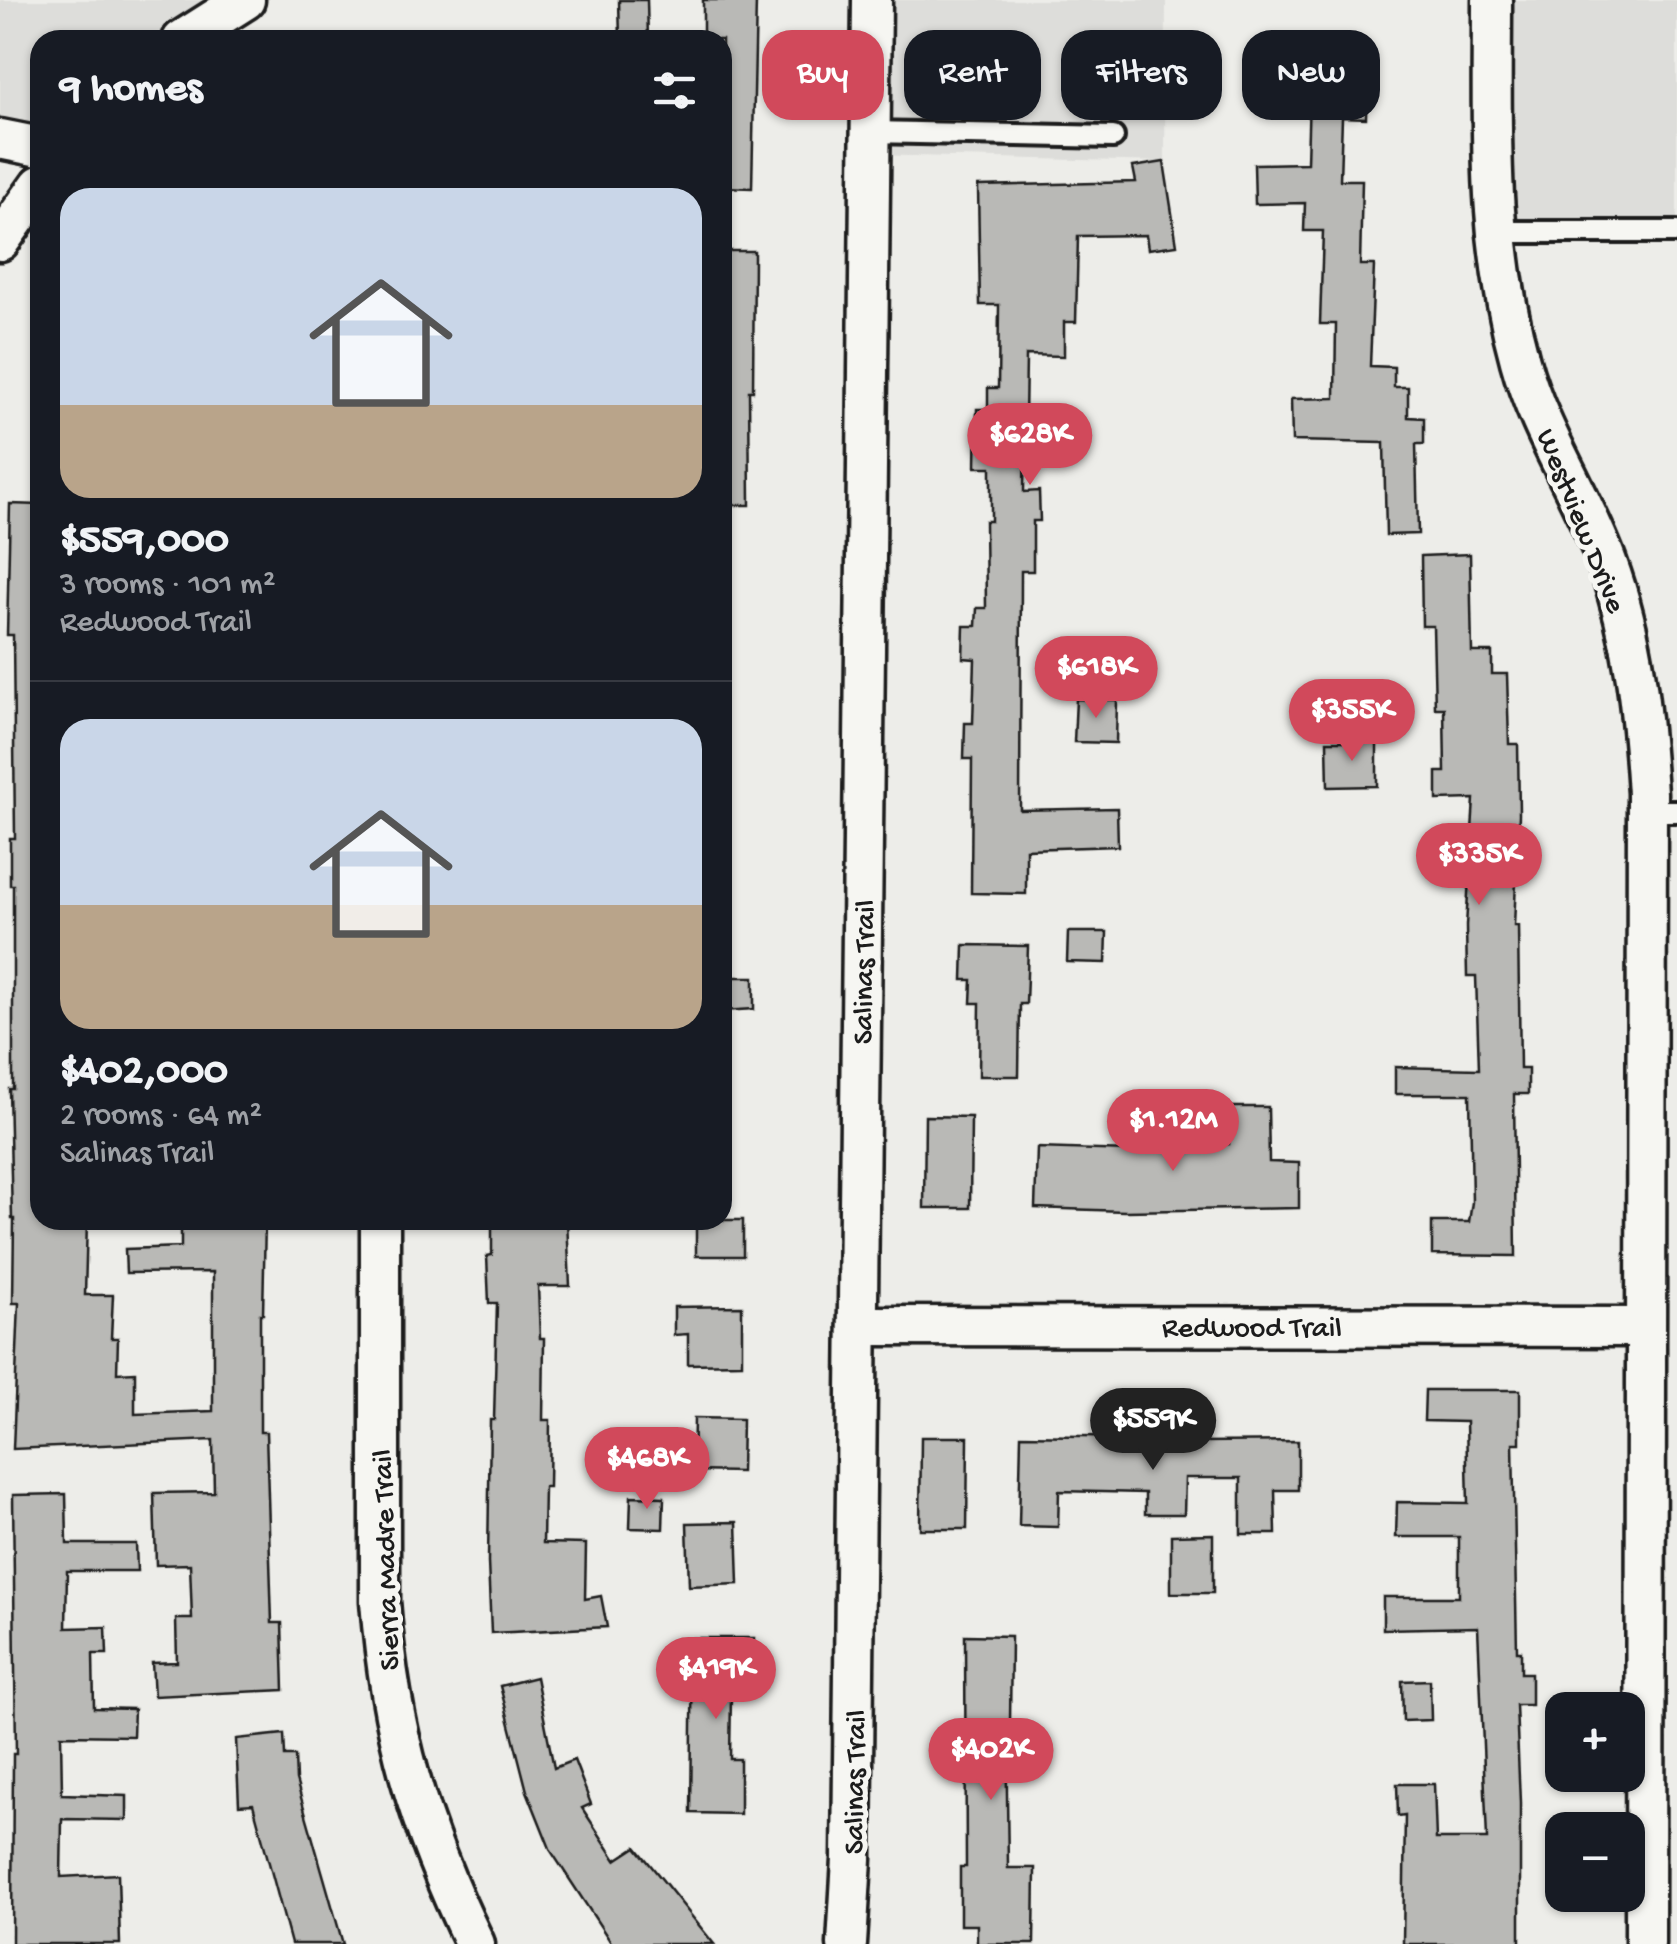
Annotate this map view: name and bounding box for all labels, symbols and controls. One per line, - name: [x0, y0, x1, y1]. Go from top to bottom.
- chip: Buy: [762, 30, 884, 120]
- chip: Rent: [904, 30, 1041, 120]
- chip: Filters: [1061, 30, 1222, 120]
- chip: New: [1242, 30, 1380, 120]
- icon: filters: [647, 63, 702, 118]
- text: 9 homes: [60, 66, 202, 115]
- icon: home: [291, 253, 471, 433]
- pin: $628K: [960, 403, 1100, 488]
- text: $628K: [989, 416, 1071, 454]
- street label: Westview Drive: [1526, 425, 1632, 619]
- text: $559,000: [60, 518, 229, 567]
- text: 3 rooms · 101 m²: [60, 567, 275, 605]
- text: Redwood Trail: [60, 605, 252, 643]
- pin: $618K: [1026, 636, 1166, 721]
- text: $618K: [1057, 649, 1135, 687]
- pin: $355K: [1282, 679, 1422, 764]
- text: $355K: [1311, 692, 1393, 730]
- icon: home: [291, 784, 471, 964]
- pin: $335K: [1409, 823, 1549, 908]
- text: $335K: [1438, 836, 1520, 874]
- street label: Salinas Trail: [848, 899, 885, 1045]
- text: $402,000: [60, 1049, 228, 1098]
- pin: $1.12M: [1092, 1089, 1254, 1174]
- text: 2 rooms · 64 m²: [60, 1098, 262, 1136]
- text: $1.12M: [1129, 1102, 1217, 1140]
- text: Salinas Trail: [60, 1136, 214, 1174]
- street label: Redwood Trail: [1162, 1313, 1342, 1348]
- pin: $559K: [1083, 1388, 1223, 1473]
- text: $559K: [1112, 1401, 1194, 1439]
- pin: $468K: [577, 1427, 717, 1512]
- text: $468K: [607, 1440, 687, 1478]
- street label: Sierra Madre Trail: [367, 1449, 410, 1671]
- pin: $419K: [646, 1637, 786, 1722]
- text: $419K: [678, 1650, 754, 1688]
- map controls: [1545, 1692, 1645, 1912]
- button: +: [1545, 1692, 1645, 1792]
- street label: Salinas Trail: [839, 1709, 876, 1855]
- pin: $402K: [921, 1718, 1061, 1803]
- text: $402K: [951, 1731, 1032, 1769]
- button: −: [1545, 1812, 1645, 1912]

